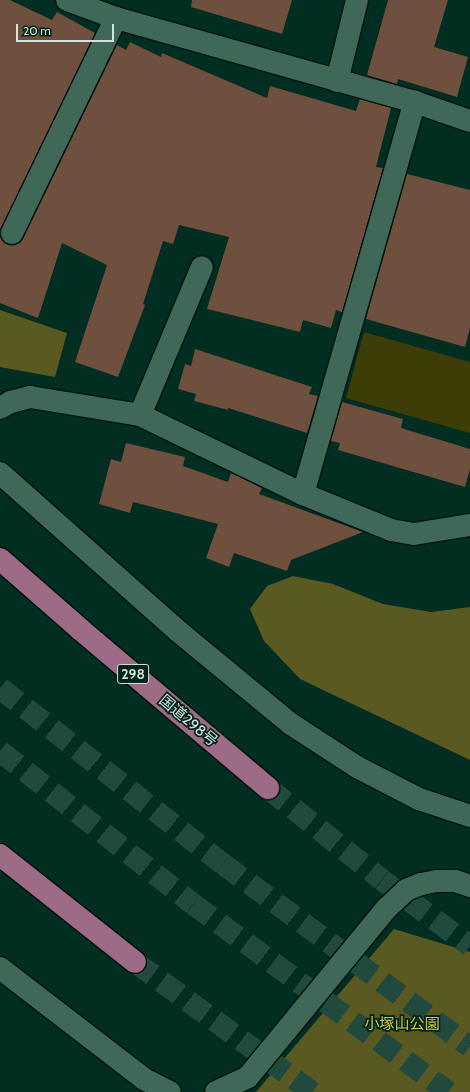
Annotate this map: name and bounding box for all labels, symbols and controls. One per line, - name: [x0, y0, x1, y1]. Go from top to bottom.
- scale bar: [18, 16, 116, 42]
- text: 20 m: [23, 23, 51, 38]
- road number: 298: [117, 662, 149, 686]
- street label: 国道298号: [155, 691, 221, 751]
- park label: 小塚山公園: [365, 1016, 439, 1034]

